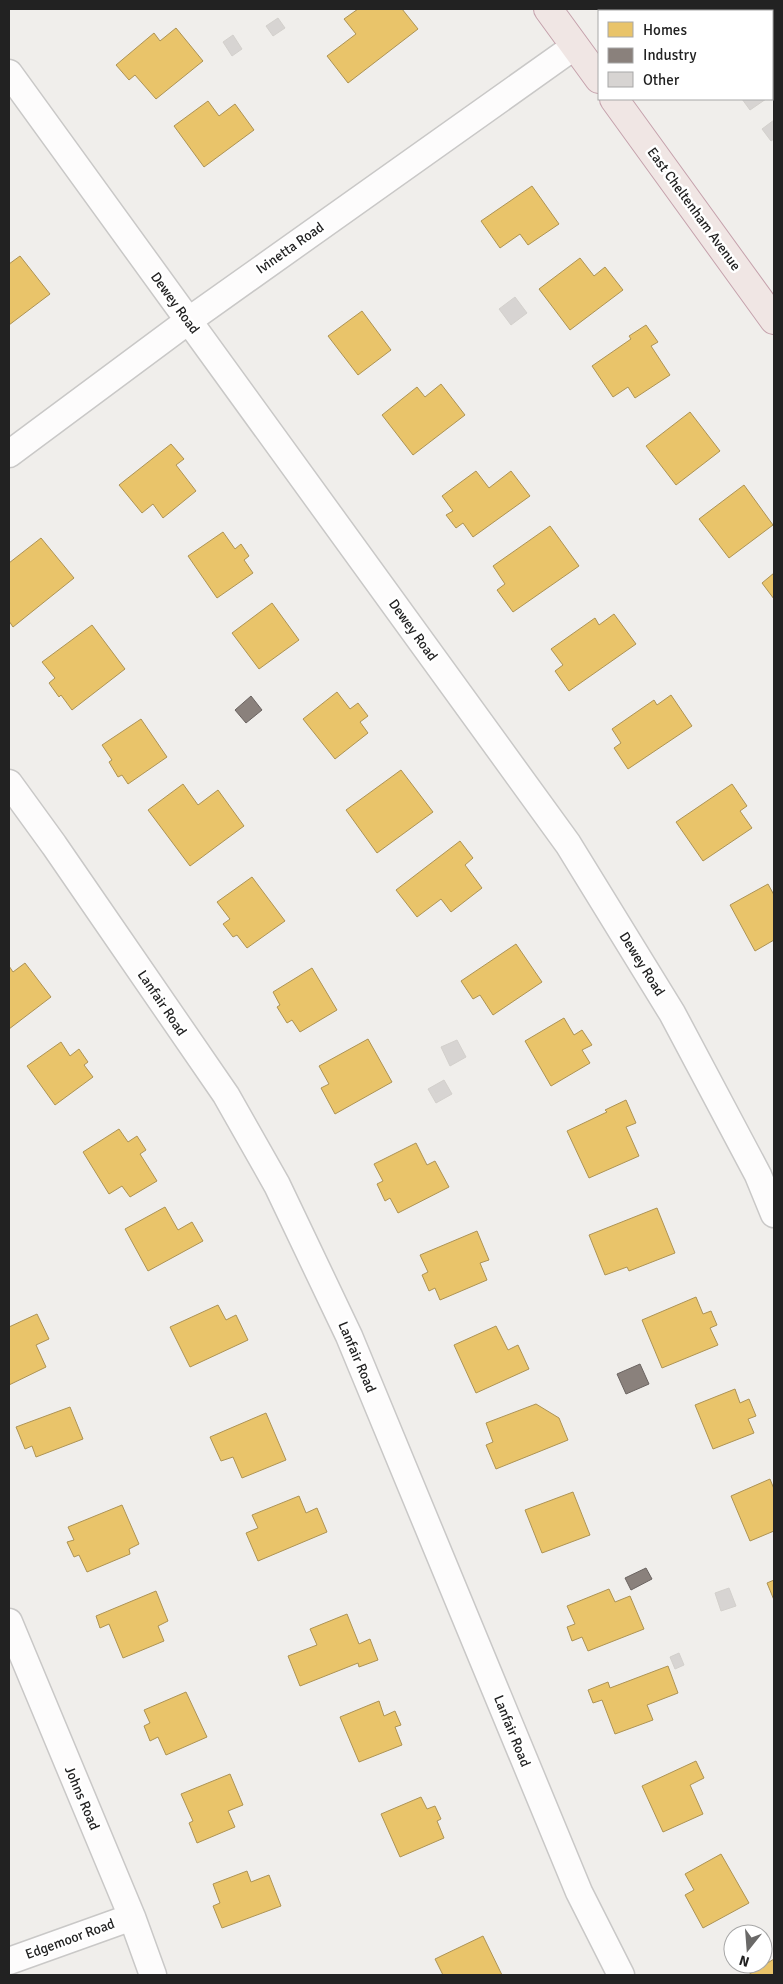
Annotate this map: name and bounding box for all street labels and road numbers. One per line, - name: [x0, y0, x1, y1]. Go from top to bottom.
- street label: East Cheltenham Avenue: [644, 144, 744, 274]
- street label: Ivinetta Road: [253, 218, 327, 278]
- street label: Dewey Road: [147, 269, 203, 337]
- street label: Dewey Road: [385, 596, 441, 664]
- street label: Dewey Road: [616, 929, 668, 999]
- street label: Lanfair Road: [134, 967, 190, 1039]
- street label: Lanfair Road: [334, 1319, 380, 1395]
- street label: Lanfair Road: [490, 1693, 534, 1769]
- street label: Johns Road: [61, 1763, 103, 1833]
- street label: Edgemoor Road: [23, 1915, 117, 1963]

